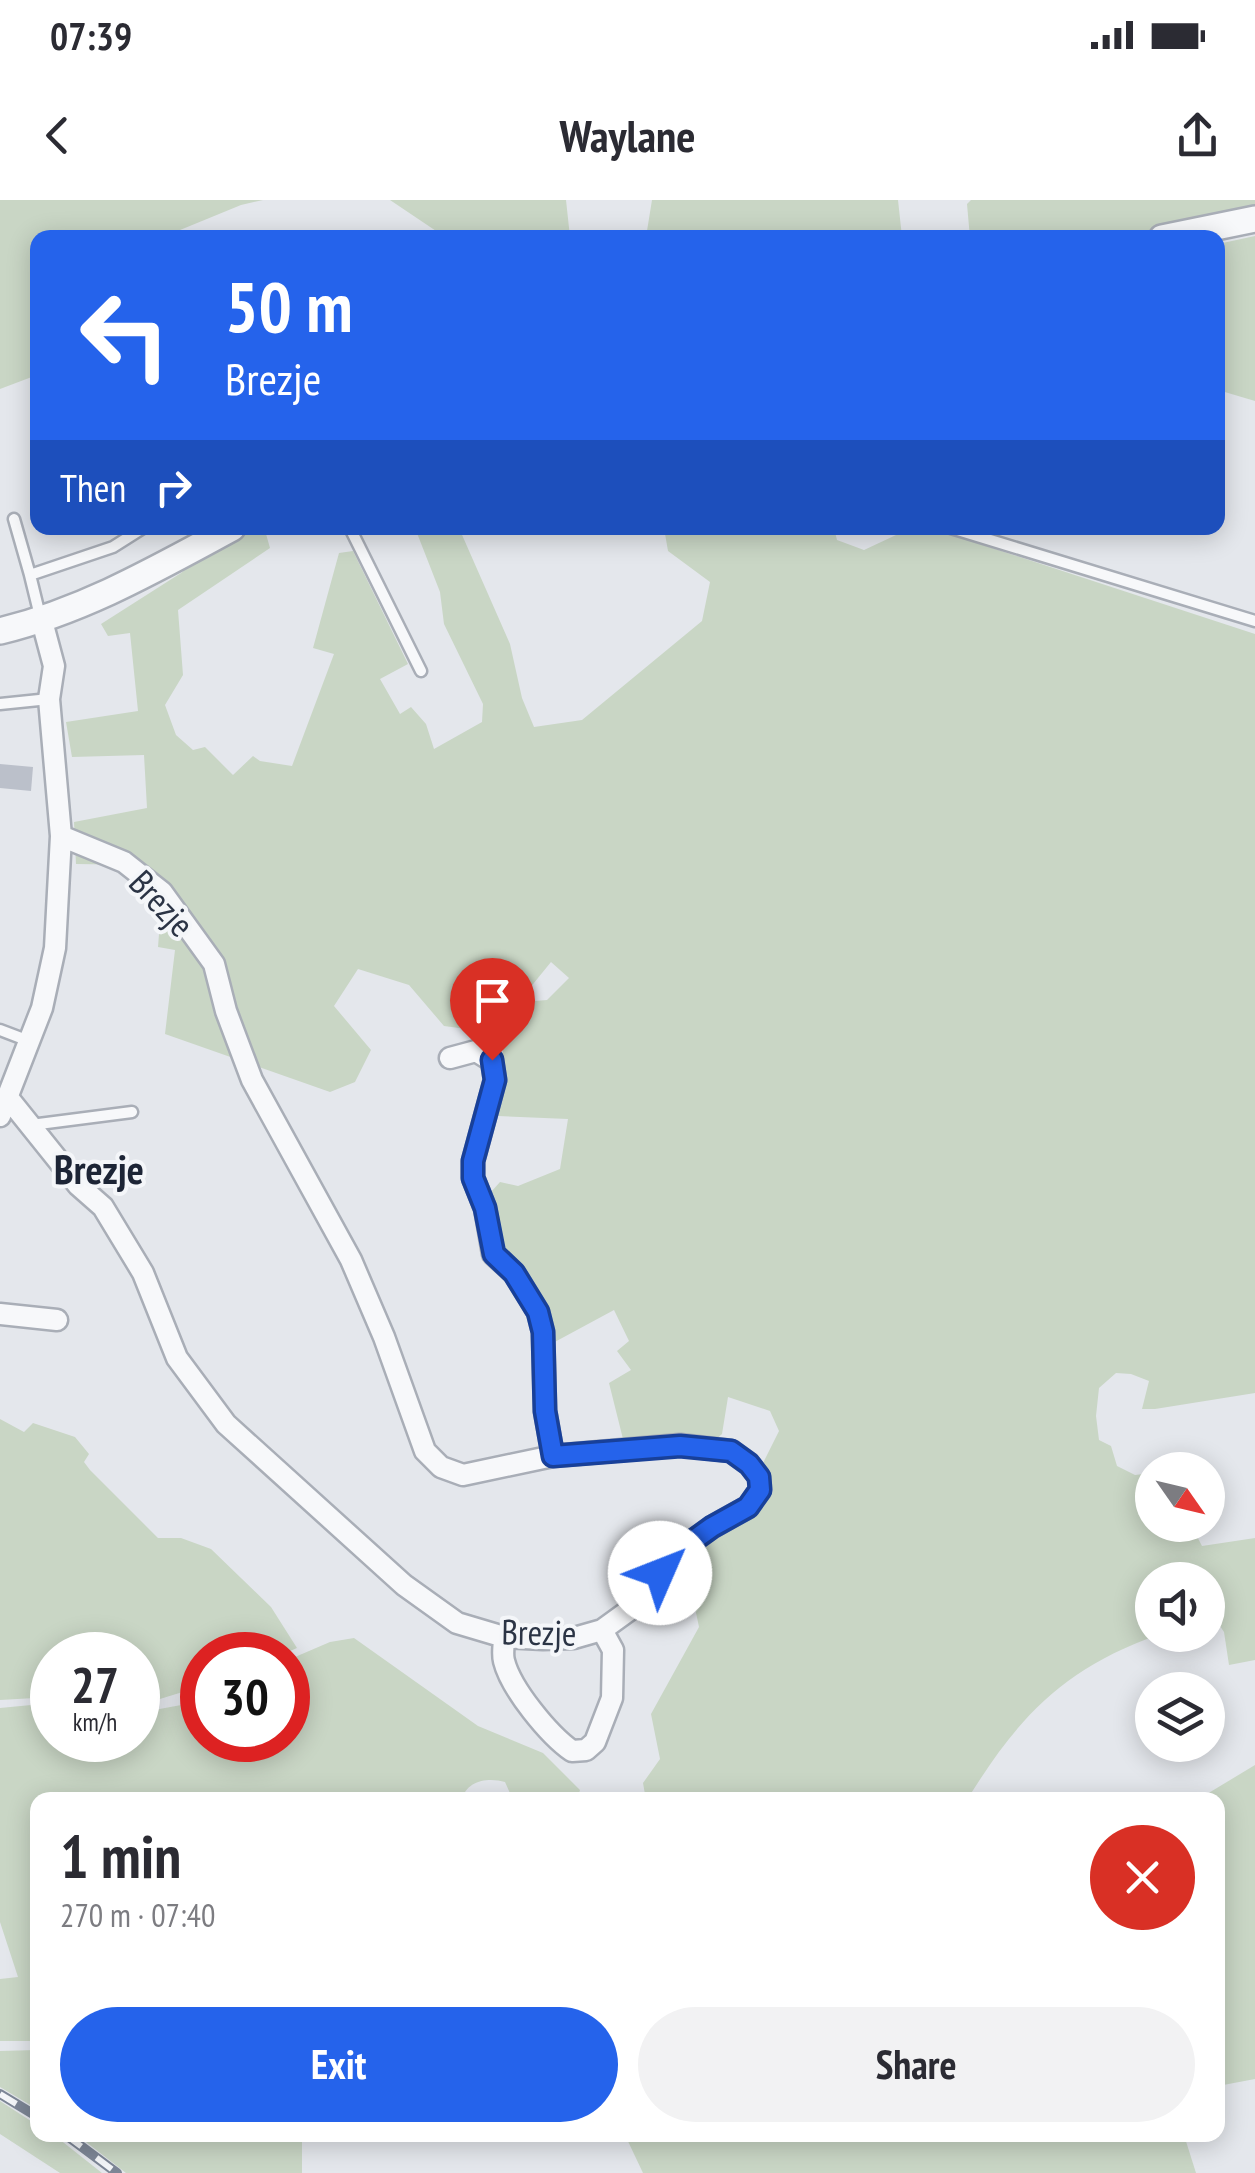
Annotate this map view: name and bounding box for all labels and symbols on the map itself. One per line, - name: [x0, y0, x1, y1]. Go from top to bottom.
- street label: Brezje: [120, 860, 204, 946]
- pin: [450, 958, 535, 1061]
- district label: Brezje: [54, 1143, 144, 1195]
- north arrow: [1135, 1452, 1225, 1542]
- position arrow: [608, 1521, 712, 1625]
- street label: Brezje: [501, 1608, 577, 1656]
- speed limit sign: 30: [180, 1632, 310, 1762]

